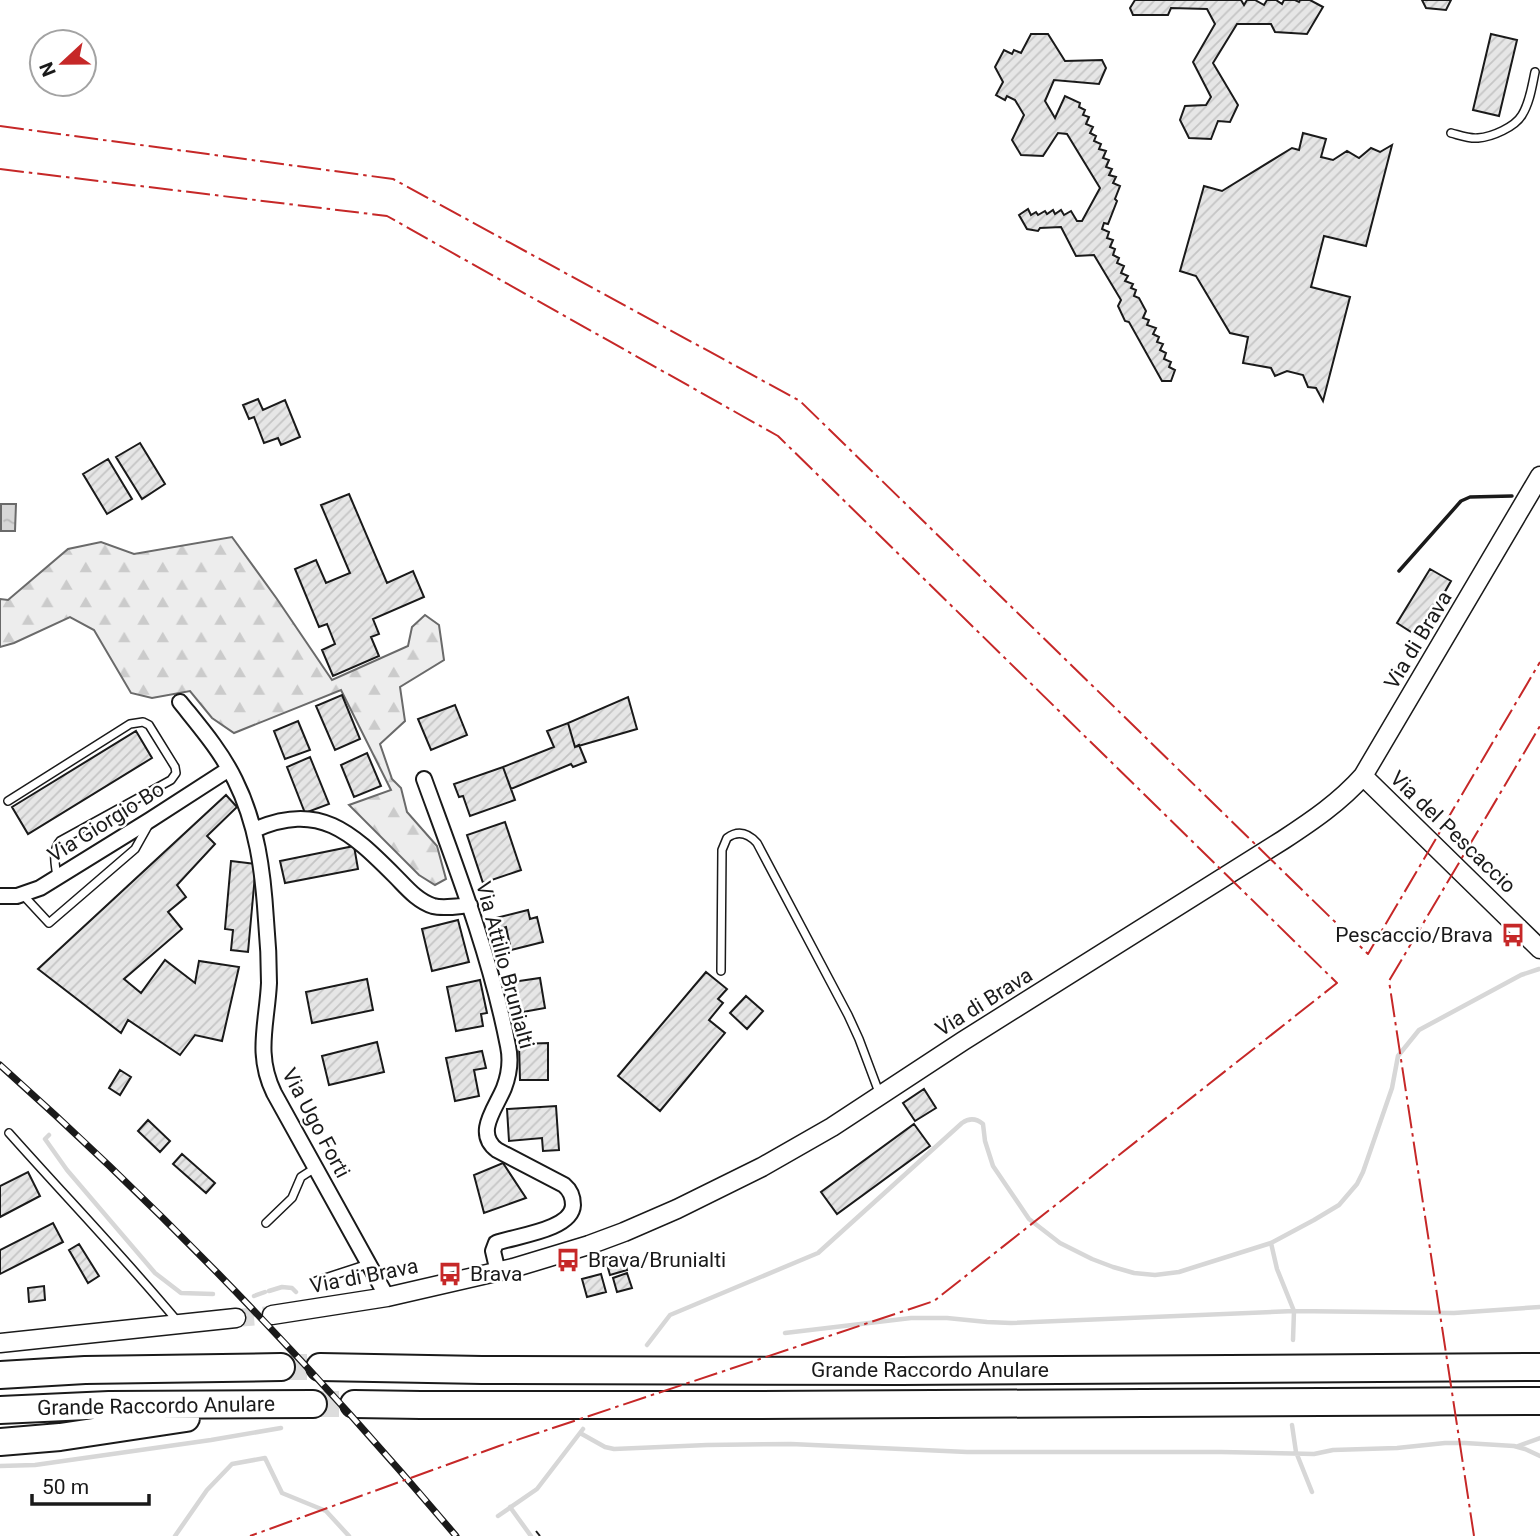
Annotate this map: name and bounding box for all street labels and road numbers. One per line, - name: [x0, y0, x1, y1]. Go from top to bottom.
- street label: Via di Brava: [1379, 587, 1457, 693]
- street label: Via del Pescaccio: [1385, 766, 1521, 898]
- street label: Via Giorgio Bo: [43, 777, 169, 867]
- street label: Via Attilio Brunialti: [471, 879, 539, 1051]
- street label: Via di Brava: [931, 963, 1037, 1041]
- street label: Via Ugo Forti: [277, 1064, 355, 1182]
- street label: Via di Brava: [308, 1254, 420, 1298]
- street label: Grande Raccordo Anulare: [811, 1358, 1049, 1382]
- street label: Grande Raccordo Anulare: [37, 1392, 275, 1420]

